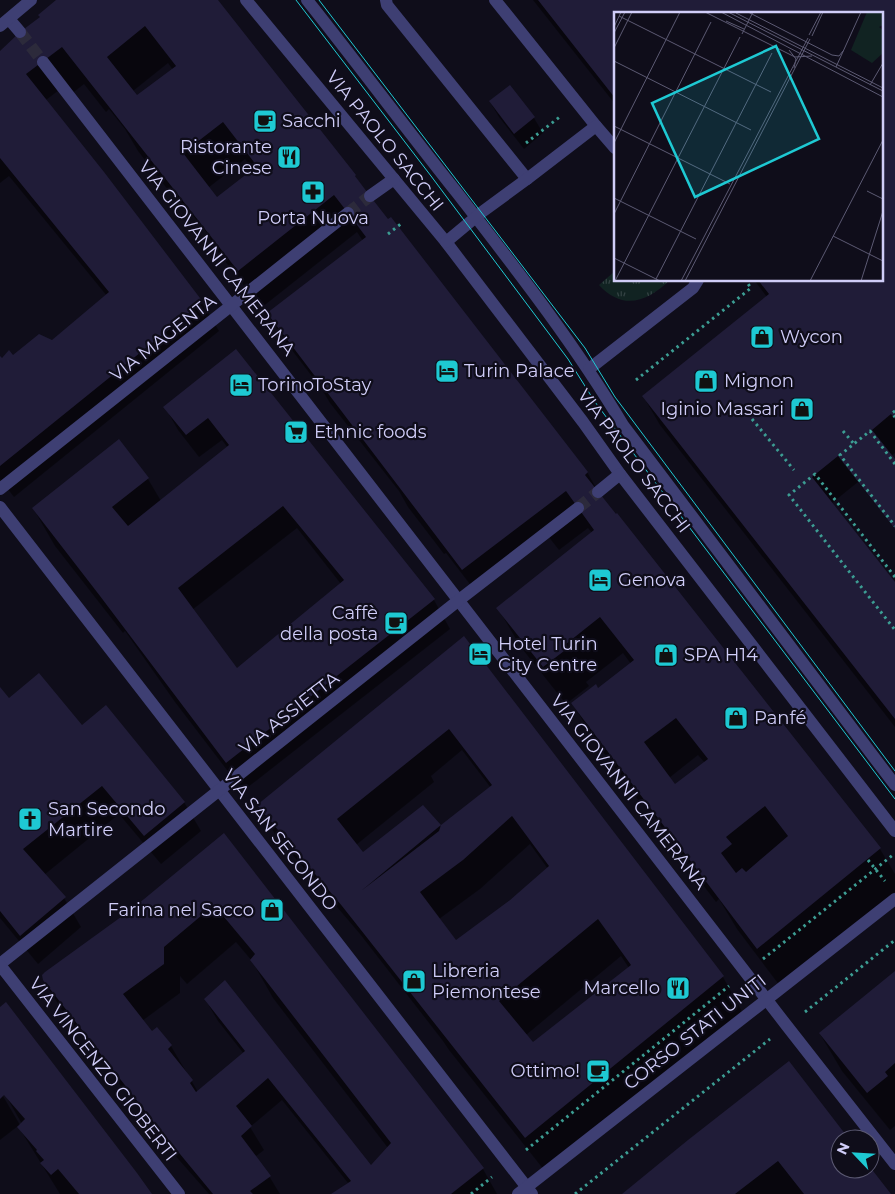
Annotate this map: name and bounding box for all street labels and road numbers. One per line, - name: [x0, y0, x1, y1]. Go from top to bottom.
- street label: VIA PAOLO SACCHI: [322, 66, 448, 216]
- street label: VIA GIOVANNI CAMERANA: [134, 156, 300, 360]
- street label: VIA MAGENTA: [106, 290, 220, 386]
- street label: VIA PAOLO SACCHI: [573, 385, 695, 537]
- street label: VIA ASSIETTA: [235, 667, 344, 759]
- street label: VIA GIOVANNI CAMERANA: [546, 690, 712, 894]
- street label: VIA SAN SECONDO: [218, 765, 342, 915]
- street label: CORSO STATI UNITI: [619, 970, 771, 1094]
- street label: VIA VINCENZO GIOBERTI: [24, 973, 182, 1165]

